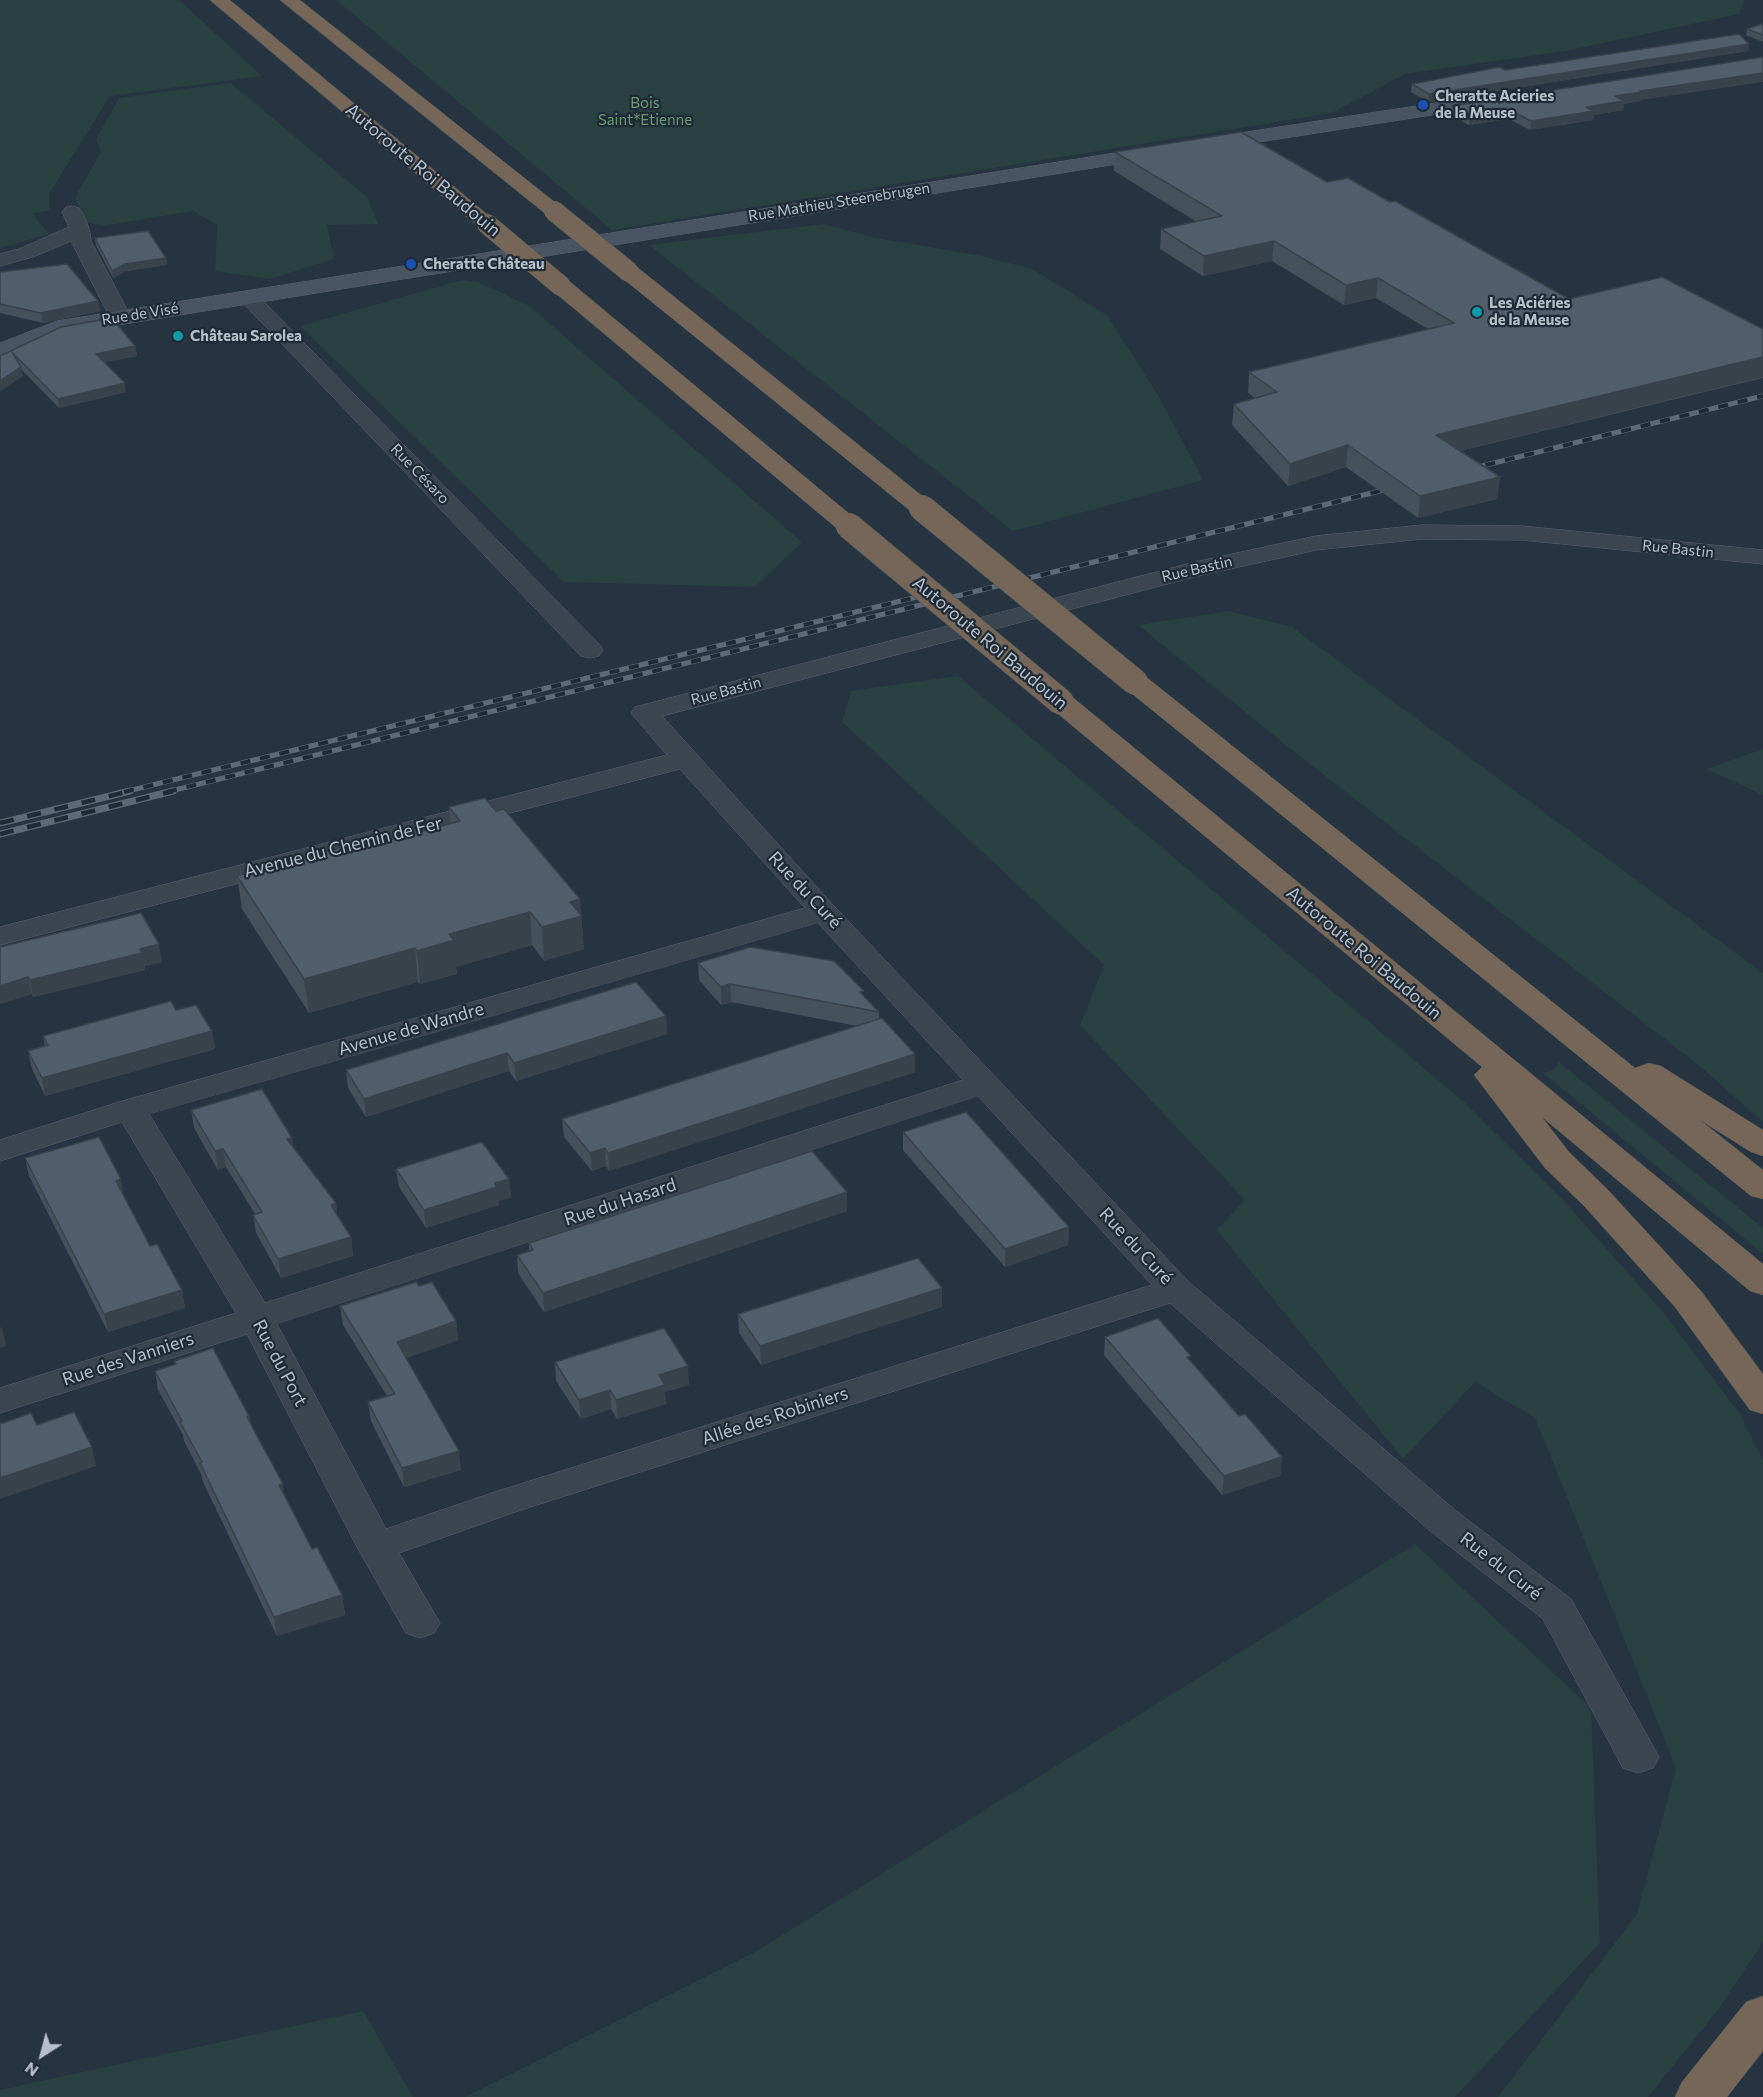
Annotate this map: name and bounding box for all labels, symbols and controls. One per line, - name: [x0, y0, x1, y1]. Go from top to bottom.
- place label: Cheratte Acieries de la Meuse: [1435, 87, 1554, 122]
- park label: Bois Saint*Etienne: [598, 94, 692, 129]
- marker: Cheratte Acieries de la Meuse: [1416, 98, 1430, 112]
- street label: Autoroute Roi Baudouin: [341, 99, 505, 241]
- street label: Rue Mathieu Steenebrugen: [747, 179, 931, 225]
- place label: Cheratte Château: [423, 255, 545, 273]
- marker: Cheratte Château: [404, 257, 418, 271]
- place label: Les Aciéries de la Meuse: [1489, 294, 1570, 329]
- street label: Rue de Visé: [100, 299, 180, 329]
- marker: Les Aciéries de la Meuse: [1470, 305, 1484, 319]
- place label: Château Sarolea: [190, 327, 302, 345]
- marker: Château Sarolea: [171, 329, 185, 343]
- street label: Rue Césaro: [387, 440, 453, 508]
- street label: Rue Bastin: [1641, 536, 1715, 562]
- street label: Rue Bastin: [1160, 552, 1234, 586]
- street label: Autoroute Roi Baudouin: [908, 572, 1072, 714]
- street label: Rue Bastin: [689, 673, 763, 709]
- street label: Avenue du Chemin de Fer: [242, 812, 444, 882]
- street label: Rue du Curé: [764, 847, 846, 933]
- street label: Autoroute Roi Baudouin: [1282, 882, 1446, 1024]
- street label: Avenue de Wandre: [336, 998, 486, 1060]
- street label: Rue du Hasard: [561, 1174, 679, 1230]
- street label: Rue du Curé: [1095, 1203, 1177, 1289]
- street label: Rue du Port: [248, 1316, 312, 1410]
- street label: Rue des Vanniers: [59, 1328, 197, 1390]
- street label: Allée des Robiniers: [699, 1382, 851, 1450]
- street label: Rue du Curé: [1456, 1527, 1546, 1605]
- north arrow: [12, 2025, 72, 2085]
- text: N: [21, 2059, 42, 2081]

